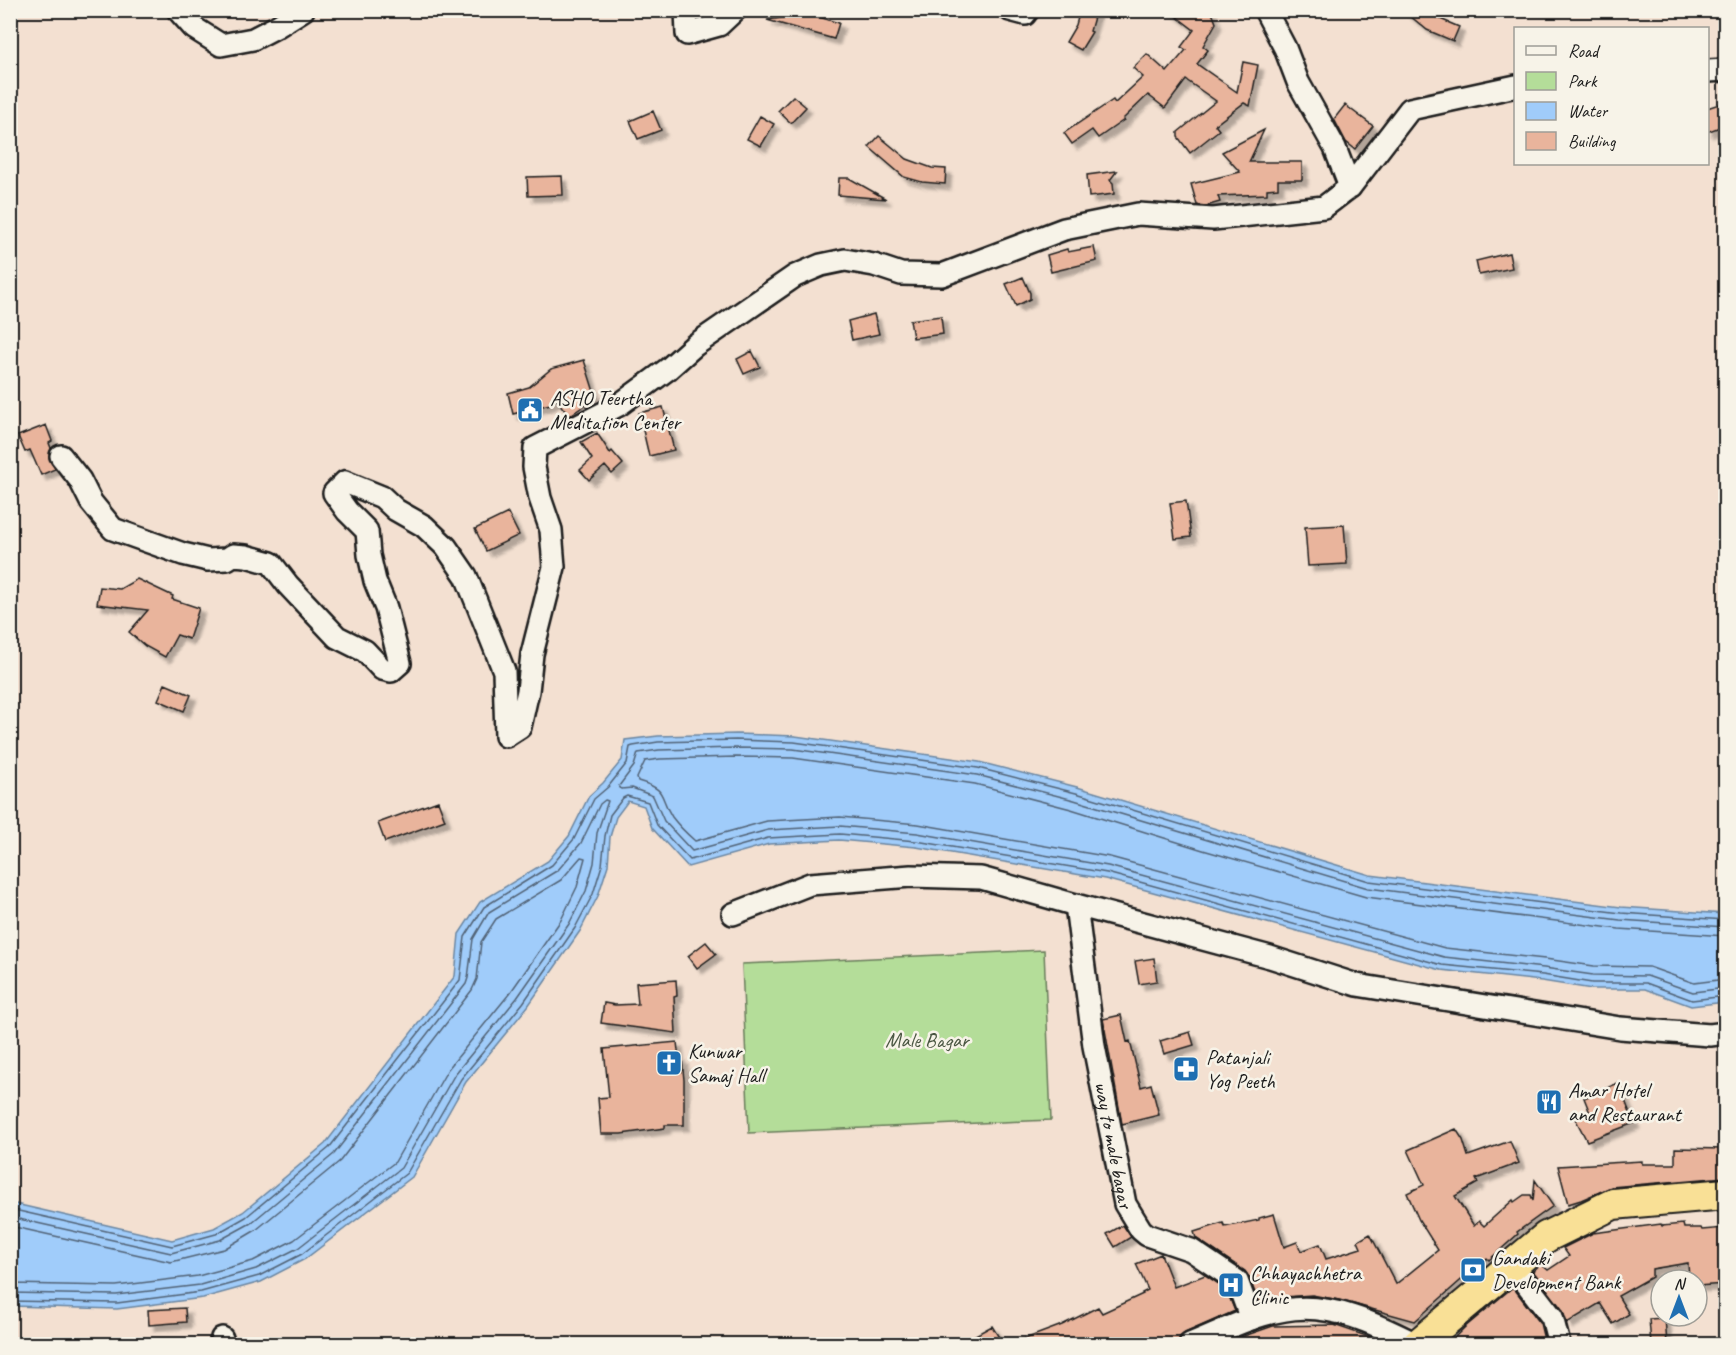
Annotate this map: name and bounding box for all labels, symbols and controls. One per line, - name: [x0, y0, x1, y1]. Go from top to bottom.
- legend: [1514, 27, 1709, 165]
- text: Road: [1568, 40, 1601, 62]
- text: Park: [1568, 70, 1598, 92]
- text: Water: [1568, 100, 1609, 122]
- text: Building: [1568, 130, 1617, 152]
- place label: ASHO Teertha Meditation Center: [550, 385, 682, 435]
- public building icon: ASHO Teertha Meditation Center: [515, 395, 545, 425]
- park label: Male Bagar: [885, 1027, 970, 1053]
- place label: Kunwar Samaj Hall: [688, 1038, 768, 1088]
- place label: Patanjali Yog Peeth: [1206, 1044, 1275, 1094]
- church icon: Kunwar Samaj Hall: [654, 1048, 684, 1078]
- pharmacy icon: Patanjali Yog Peeth: [1171, 1054, 1201, 1084]
- place label: Amar Hotel and Restaurant: [1568, 1077, 1683, 1127]
- street label: way to male bagar: [1088, 1079, 1139, 1216]
- restaurant icon: Amar Hotel and Restaurant: [1534, 1087, 1564, 1117]
- place label: Gandaki Development Bank: [1492, 1245, 1622, 1295]
- bank icon: Gandaki Development Bank: [1458, 1255, 1488, 1285]
- place label: Chhayachhetra Clinic: [1250, 1260, 1363, 1310]
- north arrow: [1649, 1268, 1709, 1328]
- hospital icon: Chhayachhetra Clinic: [1216, 1270, 1246, 1300]
- text: N: [1674, 1274, 1687, 1294]

